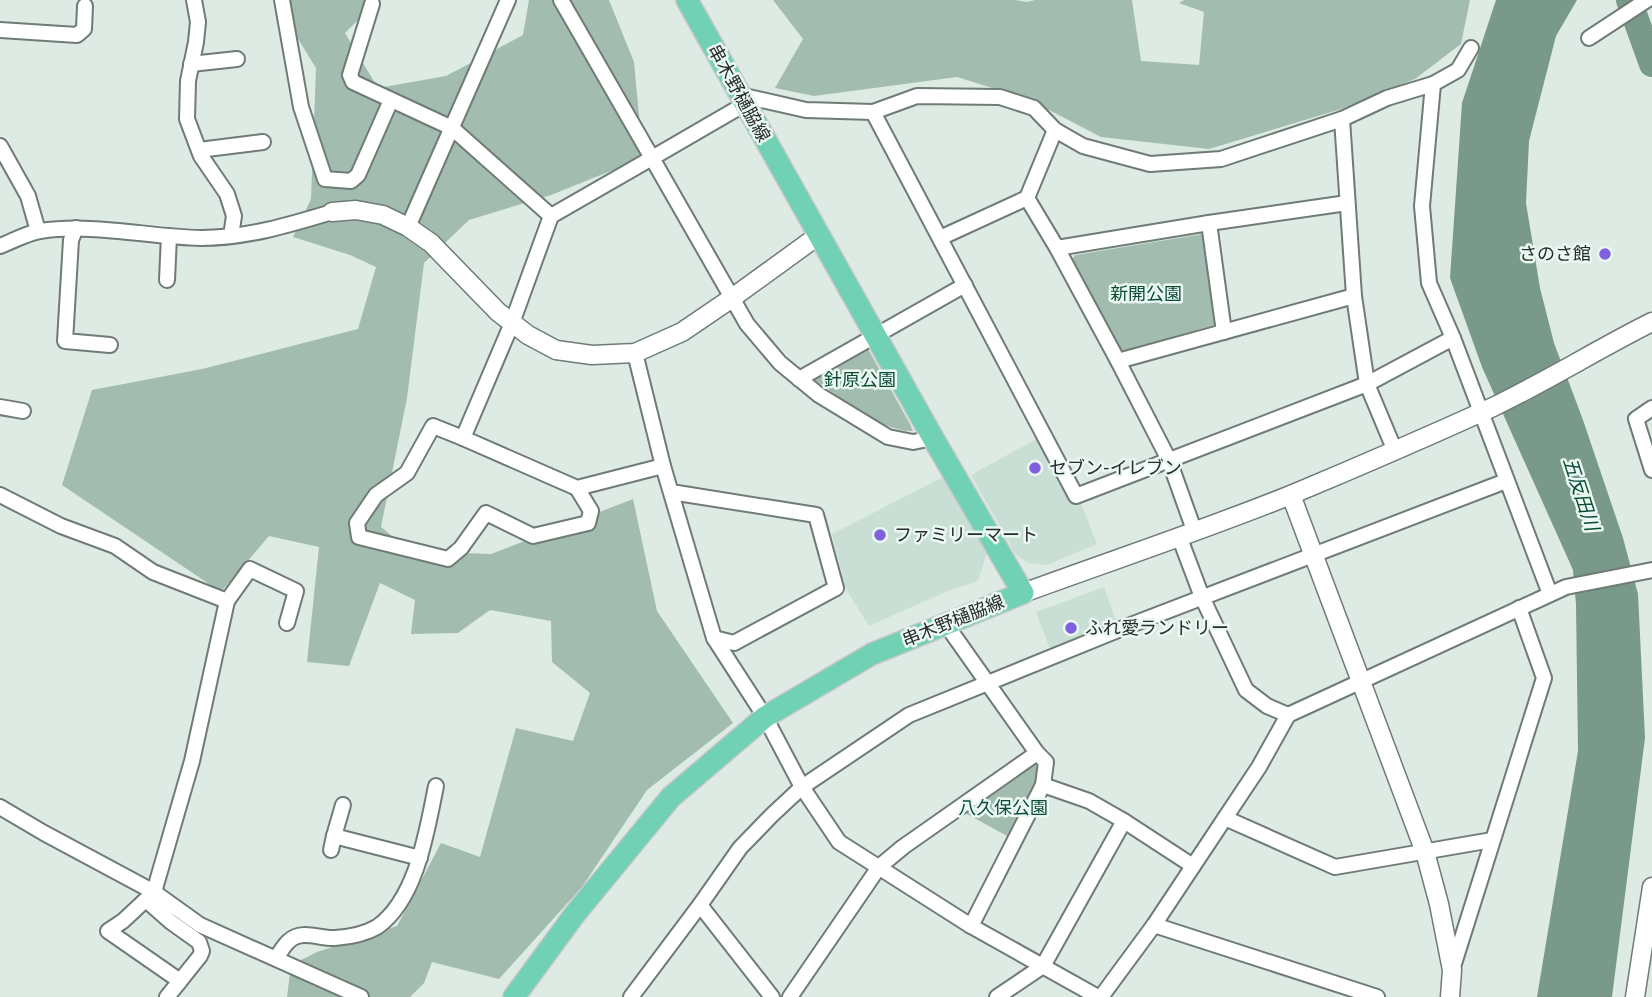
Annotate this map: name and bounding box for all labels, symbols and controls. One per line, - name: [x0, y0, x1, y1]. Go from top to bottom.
- street label: 串木野樋脇線: [703, 40, 775, 146]
- place label: さのさ館: [1519, 243, 1591, 265]
- marker: さのさ館: [1597, 246, 1613, 262]
- park label: 新開公園: [1110, 283, 1182, 305]
- park label: 針原公園: [824, 369, 896, 391]
- water label: 五反田川: [1558, 454, 1604, 536]
- place label: セブン-イレブン: [1049, 457, 1182, 479]
- marker: セブン-イレブン: [1027, 460, 1043, 476]
- place label: ファミリーマート: [894, 524, 1038, 546]
- marker: ファミリーマート: [872, 527, 888, 543]
- street label: 串木野樋脇線: [899, 591, 1007, 651]
- place label: ふれ愛ランドリー: [1085, 617, 1229, 639]
- marker: ふれ愛ランドリー: [1063, 620, 1079, 636]
- park label: 八久保公園: [958, 797, 1048, 819]

